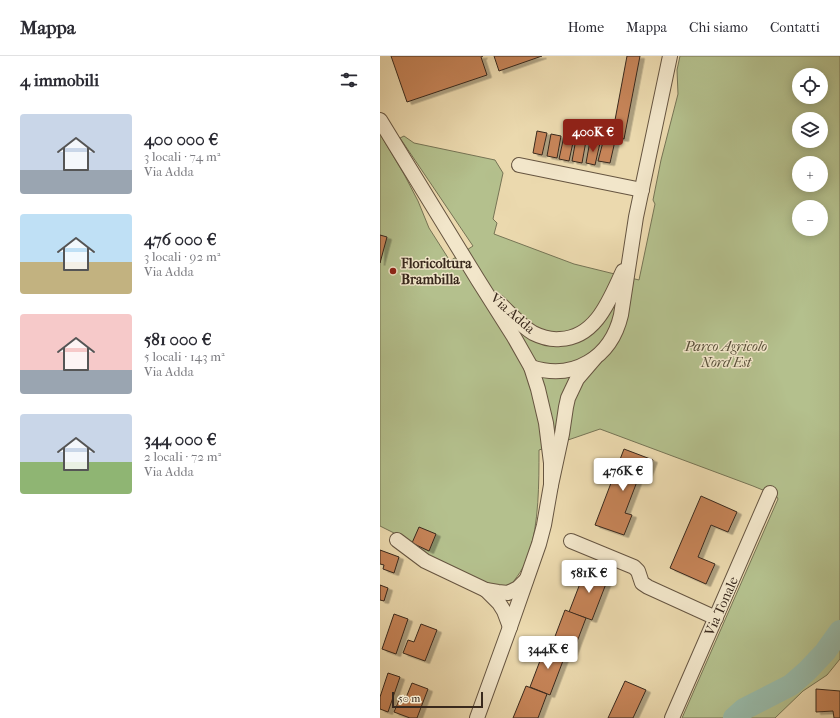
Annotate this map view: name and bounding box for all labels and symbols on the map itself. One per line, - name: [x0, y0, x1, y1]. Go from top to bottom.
- pin: 400K €: [560, 119, 626, 153]
- place label: Floricoltura Brambilla: [400, 255, 472, 288]
- marker: Floricoltura Brambilla: [388, 266, 398, 276]
- street label: Via Adda: [486, 289, 539, 338]
- park label: Parco Agricolo Nord Est: [684, 338, 767, 371]
- pin: 476K €: [590, 458, 656, 492]
- pin: 581K €: [556, 560, 622, 594]
- street label: Via Tonale: [700, 574, 742, 639]
- pin: 344K €: [515, 636, 581, 670]
- scale bar: [392, 690, 483, 709]

